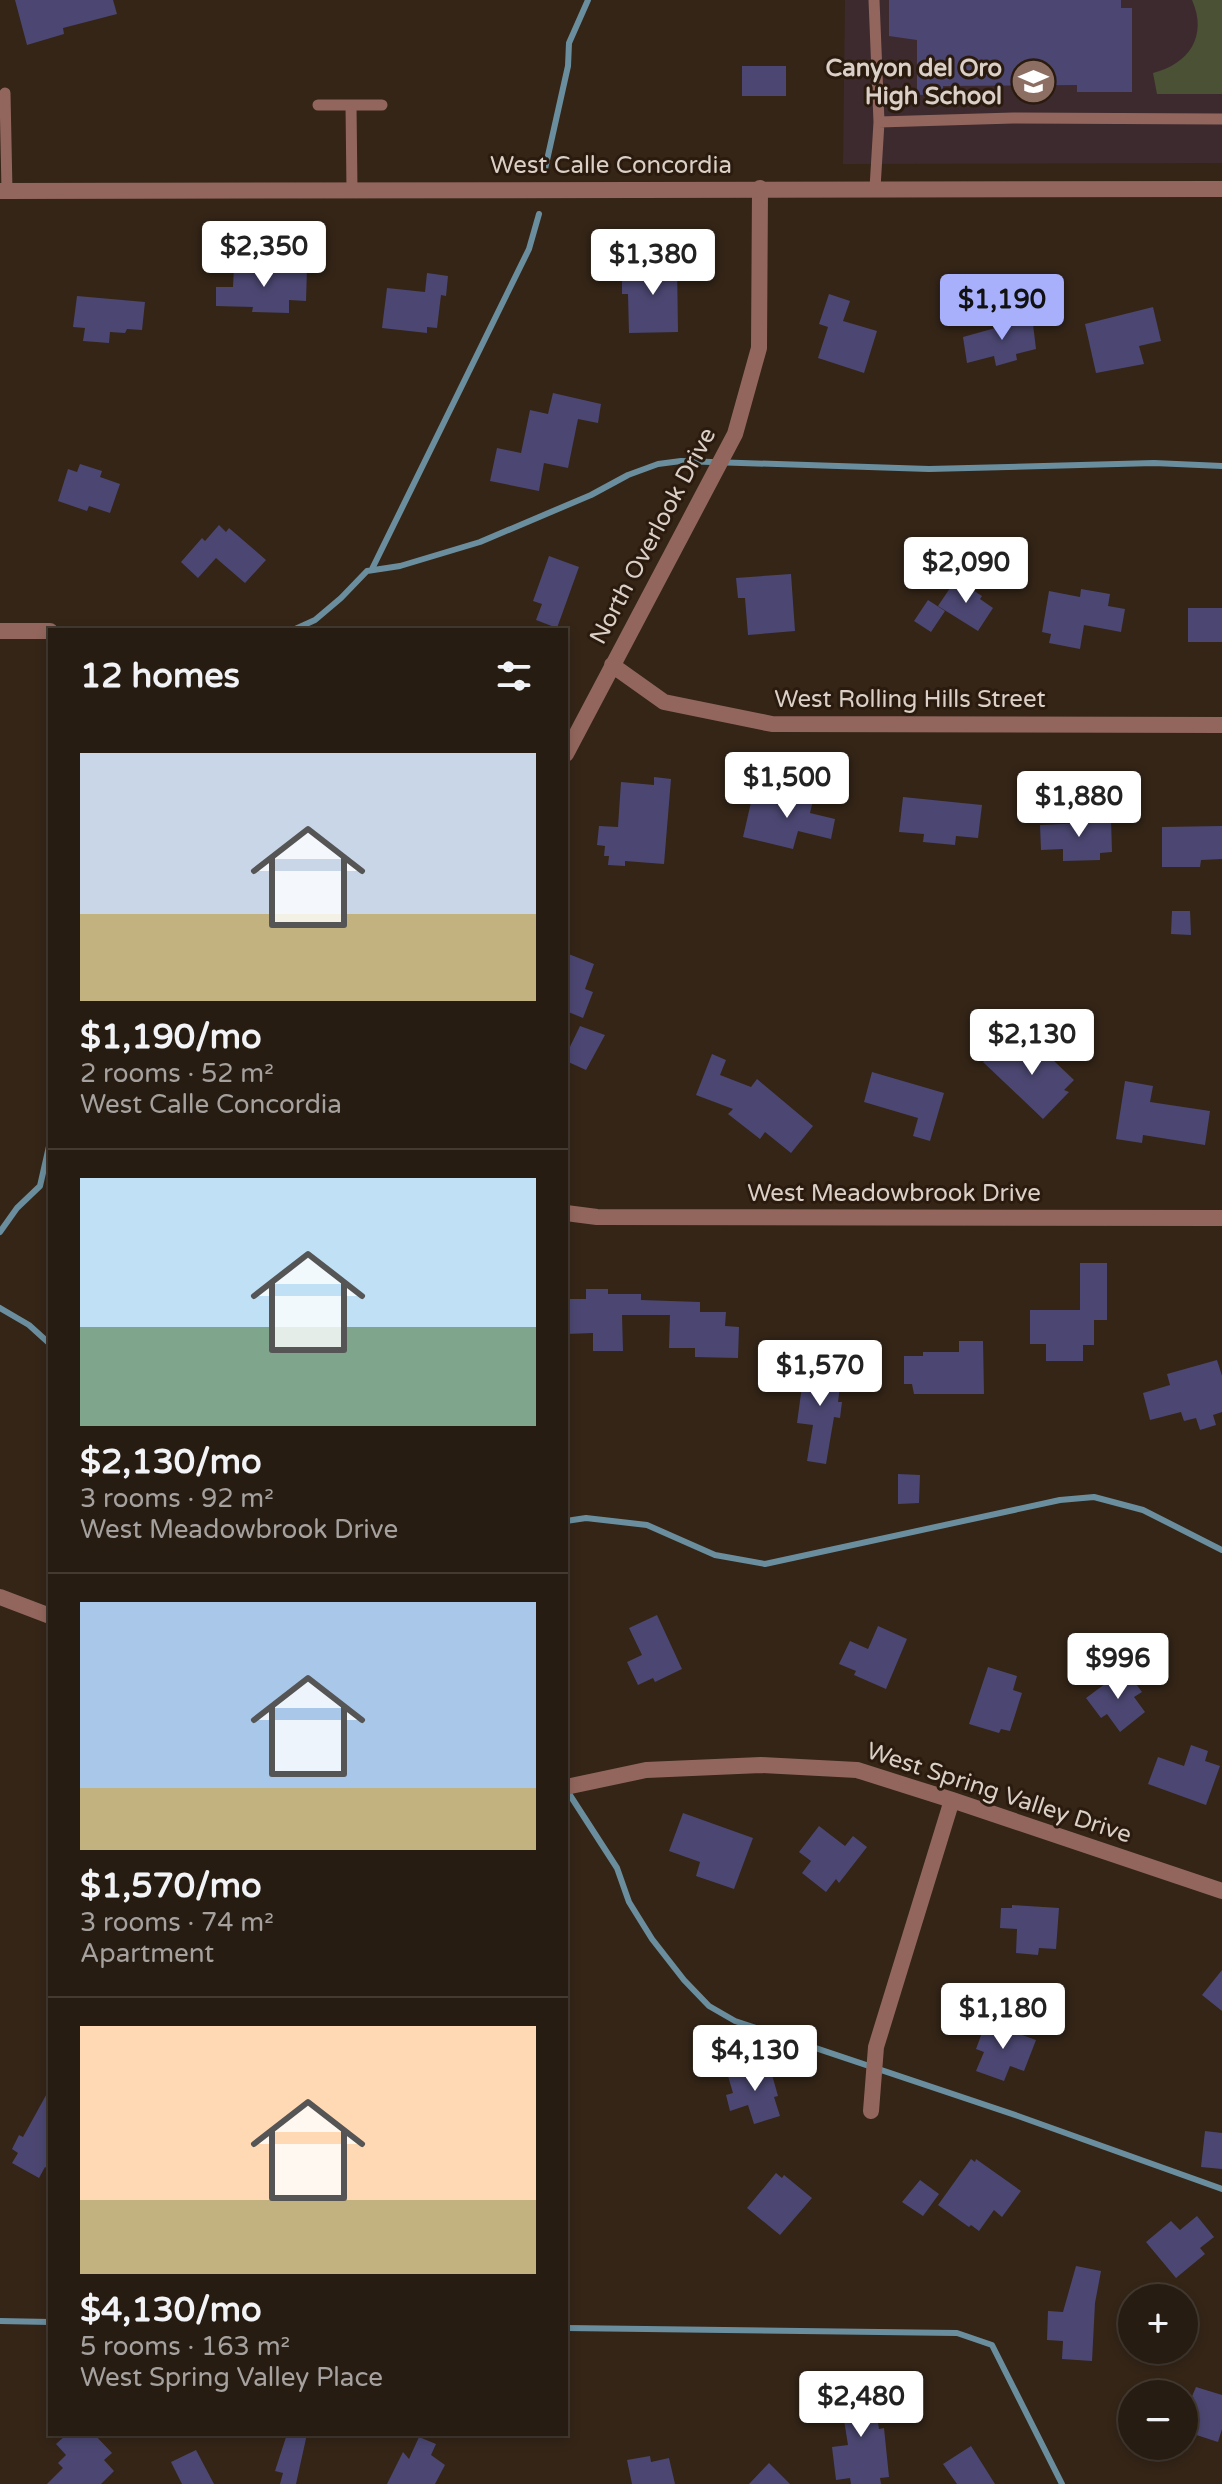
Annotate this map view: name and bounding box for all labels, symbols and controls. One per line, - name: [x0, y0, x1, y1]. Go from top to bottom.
- place label: Canyon del Oro High School: [826, 54, 1002, 111]
- school or university icon: Canyon del Oro High School: [1009, 58, 1057, 106]
- street label: West Calle Concordia: [490, 151, 732, 180]
- pin: $2,350: [199, 221, 329, 289]
- pin: $1,380: [588, 229, 718, 297]
- text: $2,350: [220, 231, 308, 262]
- text: $1,380: [609, 239, 697, 270]
- pin: $1,190: [937, 274, 1067, 342]
- text: $1,190: [958, 284, 1046, 315]
- street label: North Overlook Drive: [584, 423, 722, 649]
- pin: $2,090: [901, 537, 1031, 605]
- text: $2,090: [922, 547, 1010, 578]
- icon: filters: [492, 654, 536, 698]
- text: 12 homes: [80, 656, 240, 697]
- street label: West Rolling Hills Street: [774, 685, 1046, 714]
- pin: $1,500: [722, 752, 852, 820]
- text: $1,500: [743, 762, 831, 793]
- pin: $1,880: [1014, 771, 1144, 839]
- text: $1,880: [1035, 781, 1123, 812]
- icon: home: [236, 805, 380, 949]
- pin: $2,130: [967, 1009, 1097, 1077]
- text: $1,190/mo: [80, 1017, 262, 1058]
- text: $2,130: [988, 1019, 1076, 1050]
- text: 2 rooms · 52 m²: [80, 1058, 274, 1089]
- text: West Calle Concordia: [80, 1089, 342, 1120]
- street label: West Meadowbrook Drive: [747, 1179, 1041, 1208]
- icon: home: [236, 1230, 380, 1374]
- pin: $1,570: [755, 1340, 885, 1408]
- text: $1,570: [776, 1350, 864, 1381]
- text: $2,130/mo: [80, 1442, 262, 1483]
- text: 3 rooms · 92 m²: [80, 1483, 274, 1514]
- text: West Meadowbrook Drive: [80, 1514, 398, 1545]
- pin: $996: [1071, 1633, 1165, 1701]
- text: $996: [1085, 1643, 1151, 1674]
- icon: home: [236, 1654, 380, 1798]
- street label: West Spring Valley Drive: [863, 1736, 1135, 1850]
- text: $1,570/mo: [80, 1866, 262, 1907]
- text: 3 rooms · 74 m²: [80, 1907, 274, 1938]
- text: Apartment: [80, 1938, 214, 1969]
- pin: $1,180: [938, 1983, 1068, 2051]
- text: $1,180: [959, 1993, 1047, 2024]
- pin: $4,130: [690, 2025, 820, 2093]
- text: $4,130: [711, 2035, 799, 2066]
- icon: home: [236, 2078, 380, 2222]
- map controls: [1118, 2284, 1198, 2460]
- button: +: [1118, 2284, 1198, 2364]
- text: $4,130/mo: [80, 2290, 262, 2331]
- text: 5 rooms · 163 m²: [80, 2331, 290, 2362]
- text: West Spring Valley Place: [80, 2362, 383, 2393]
- pin: $2,480: [796, 2371, 926, 2439]
- button: −: [1118, 2380, 1198, 2460]
- text: $2,480: [817, 2381, 905, 2412]

